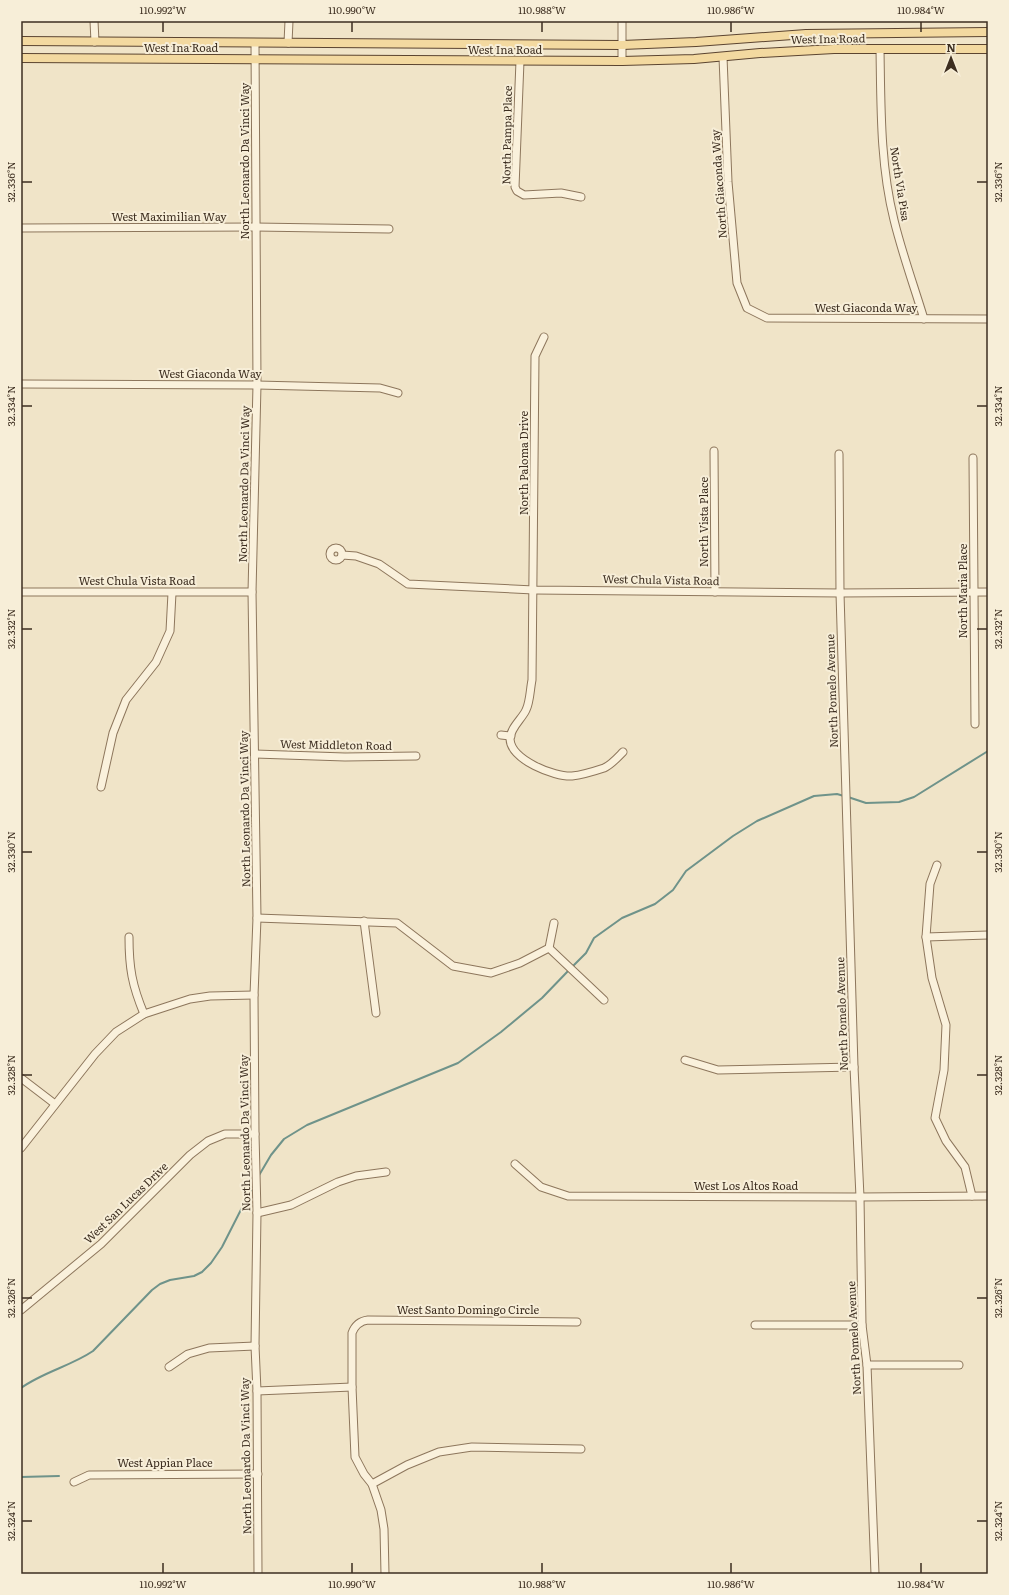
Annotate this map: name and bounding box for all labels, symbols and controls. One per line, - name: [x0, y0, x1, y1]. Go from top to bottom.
- text: 110.992°W: [140, 2, 186, 17]
- text: 110.990°W: [328, 2, 376, 17]
- text: 110.988°W: [518, 2, 566, 17]
- text: 110.986°W: [707, 2, 755, 17]
- text: 110.984°W: [897, 2, 945, 17]
- street label: West Ina Road: [791, 29, 866, 47]
- north arrow: [931, 38, 971, 78]
- street label: West Ina Road: [144, 39, 219, 55]
- text: N: [946, 39, 956, 55]
- street label: West Ina Road: [468, 41, 543, 57]
- street label: North Leonardo Da Vinci Way: [236, 82, 252, 239]
- street label: North Pampa Place: [497, 85, 515, 185]
- street label: North Giaconda Way: [706, 128, 730, 239]
- street label: North Via Pisa: [887, 146, 915, 222]
- text: 32.336°N: [3, 161, 18, 203]
- text: 32.336°N: [990, 161, 1005, 203]
- street label: West Maximilian Way: [111, 208, 227, 224]
- street label: West Giaconda Way: [814, 299, 918, 315]
- street label: West Giaconda Way: [158, 365, 262, 381]
- text: 32.334°N: [3, 386, 18, 426]
- text: 32.334°N: [990, 386, 1005, 426]
- street label: North Leonardo Da Vinci Way: [234, 405, 252, 563]
- street label: North Paloma Drive: [515, 411, 531, 515]
- street label: North Vista Place: [695, 477, 711, 567]
- street label: North Maria Place: [954, 543, 970, 639]
- street label: West Chula Vista Road: [602, 570, 720, 588]
- street label: West Chula Vista Road: [78, 572, 196, 588]
- text: 32.332°N: [3, 609, 18, 649]
- text: 32.332°N: [990, 609, 1005, 649]
- street label: North Pomelo Avenue: [821, 633, 841, 748]
- street label: North Leonardo Da Vinci Way: [235, 730, 253, 888]
- street label: West Middleton Road: [280, 735, 392, 753]
- text: 32.330°N: [3, 831, 18, 873]
- text: 32.330°N: [990, 831, 1005, 873]
- street label: North Pomelo Avenue: [831, 956, 851, 1071]
- street label: North Leonardo Da Vinci Way: [235, 1054, 253, 1212]
- text: 32.328°N: [3, 1055, 18, 1095]
- text: 32.328°N: [990, 1055, 1005, 1095]
- street label: West San Lucas Drive: [80, 1158, 171, 1247]
- street label: West Los Altos Road: [694, 1177, 799, 1193]
- text: 32.326°N: [3, 1278, 18, 1318]
- text: 32.326°N: [990, 1278, 1005, 1318]
- street label: North Pomelo Avenue: [842, 1280, 864, 1395]
- street label: West Santo Domingo Circle: [397, 1301, 539, 1317]
- street label: North Leonardo Da Vinci Way: [236, 1377, 254, 1535]
- street label: West Appian Place: [117, 1454, 213, 1470]
- text: 32.324°N: [3, 1501, 18, 1541]
- text: 32.324°N: [990, 1501, 1005, 1541]
- text: 110.992°W: [140, 1576, 186, 1591]
- text: 110.990°W: [328, 1576, 376, 1591]
- text: 110.988°W: [518, 1576, 566, 1591]
- text: 110.986°W: [707, 1576, 755, 1591]
- text: 110.984°W: [897, 1576, 945, 1591]

